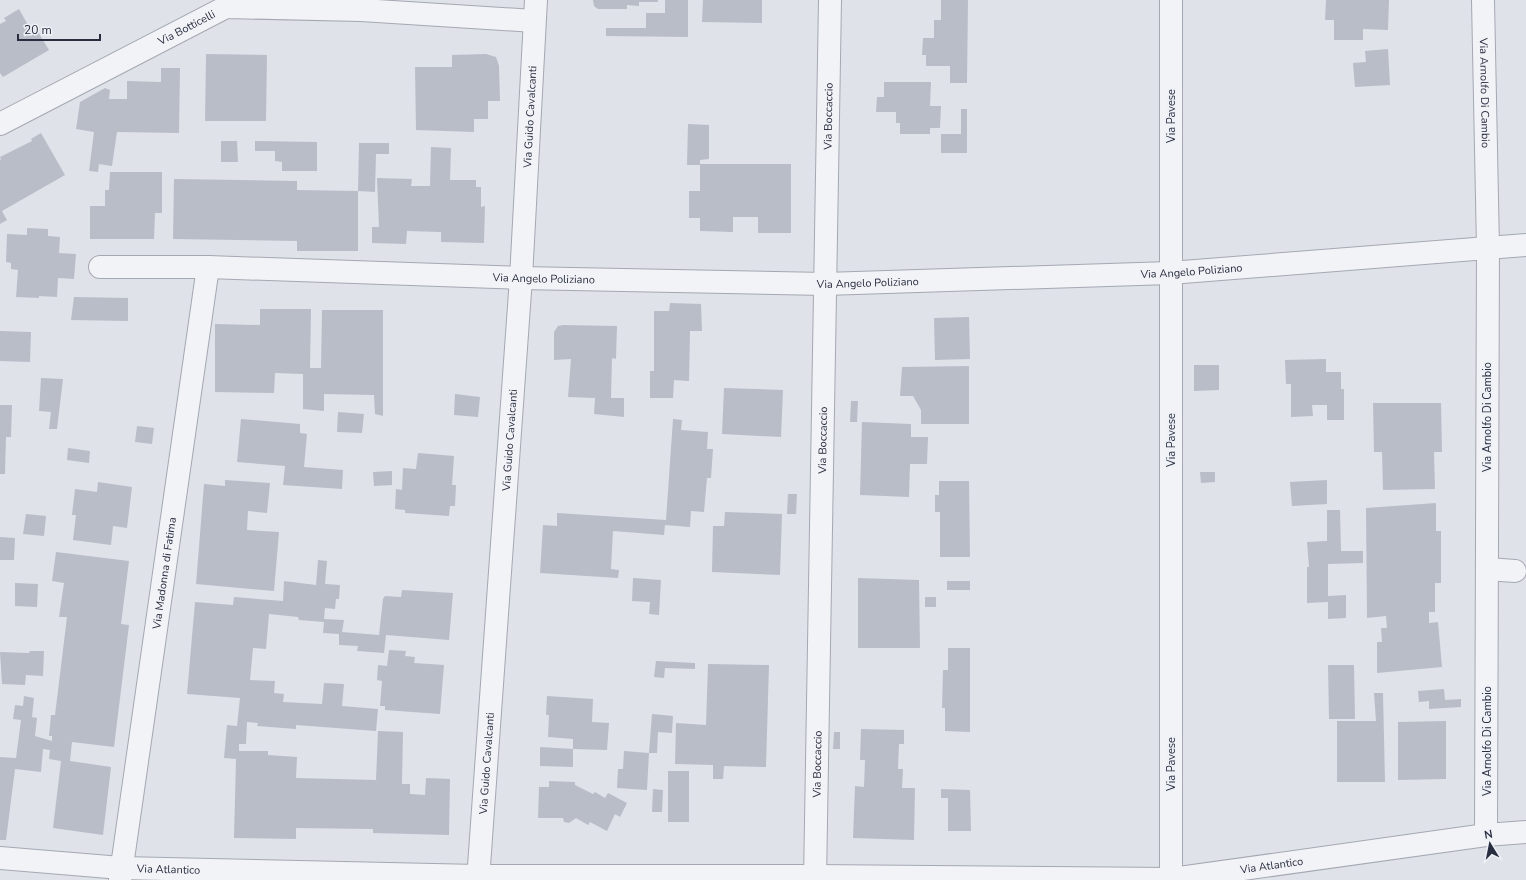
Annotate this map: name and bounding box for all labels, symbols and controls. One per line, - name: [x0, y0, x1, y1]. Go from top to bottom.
- street label: Via Botticelli: [155, 7, 218, 49]
- scale bar: [18, 16, 100, 42]
- text: 20 m: [24, 22, 52, 38]
- street label: Via Arnolfo Di Cambio: [1476, 37, 1493, 148]
- street label: Via Guido Cavalcanti: [520, 65, 540, 169]
- street label: Via Boccaccio: [820, 82, 837, 151]
- street label: Via Pavese: [1164, 89, 1179, 144]
- street label: Via Angelo Poliziano: [1139, 260, 1243, 282]
- street label: Via Angelo Poliziano: [491, 270, 595, 287]
- street label: Via Angelo Poliziano: [816, 274, 919, 292]
- street label: Via Arnolfo Di Cambio: [1480, 362, 1495, 473]
- street label: Via Guido Cavalcanti: [499, 389, 521, 493]
- street label: Via Boccaccio: [815, 406, 831, 475]
- street label: Via Pavese: [1164, 413, 1179, 468]
- street label: Via Madonna di Fatima: [149, 516, 180, 631]
- street label: Via Arnolfo Di Cambio: [1480, 686, 1495, 797]
- street label: Via Guido Cavalcanti: [476, 712, 498, 816]
- street label: Via Boccaccio: [809, 730, 826, 799]
- street label: Via Pavese: [1164, 737, 1179, 792]
- north arrow: [1470, 824, 1510, 864]
- text: N: [1483, 827, 1494, 843]
- street label: Via Atlantico: [1238, 854, 1304, 878]
- street label: Via Atlantico: [136, 861, 200, 878]

